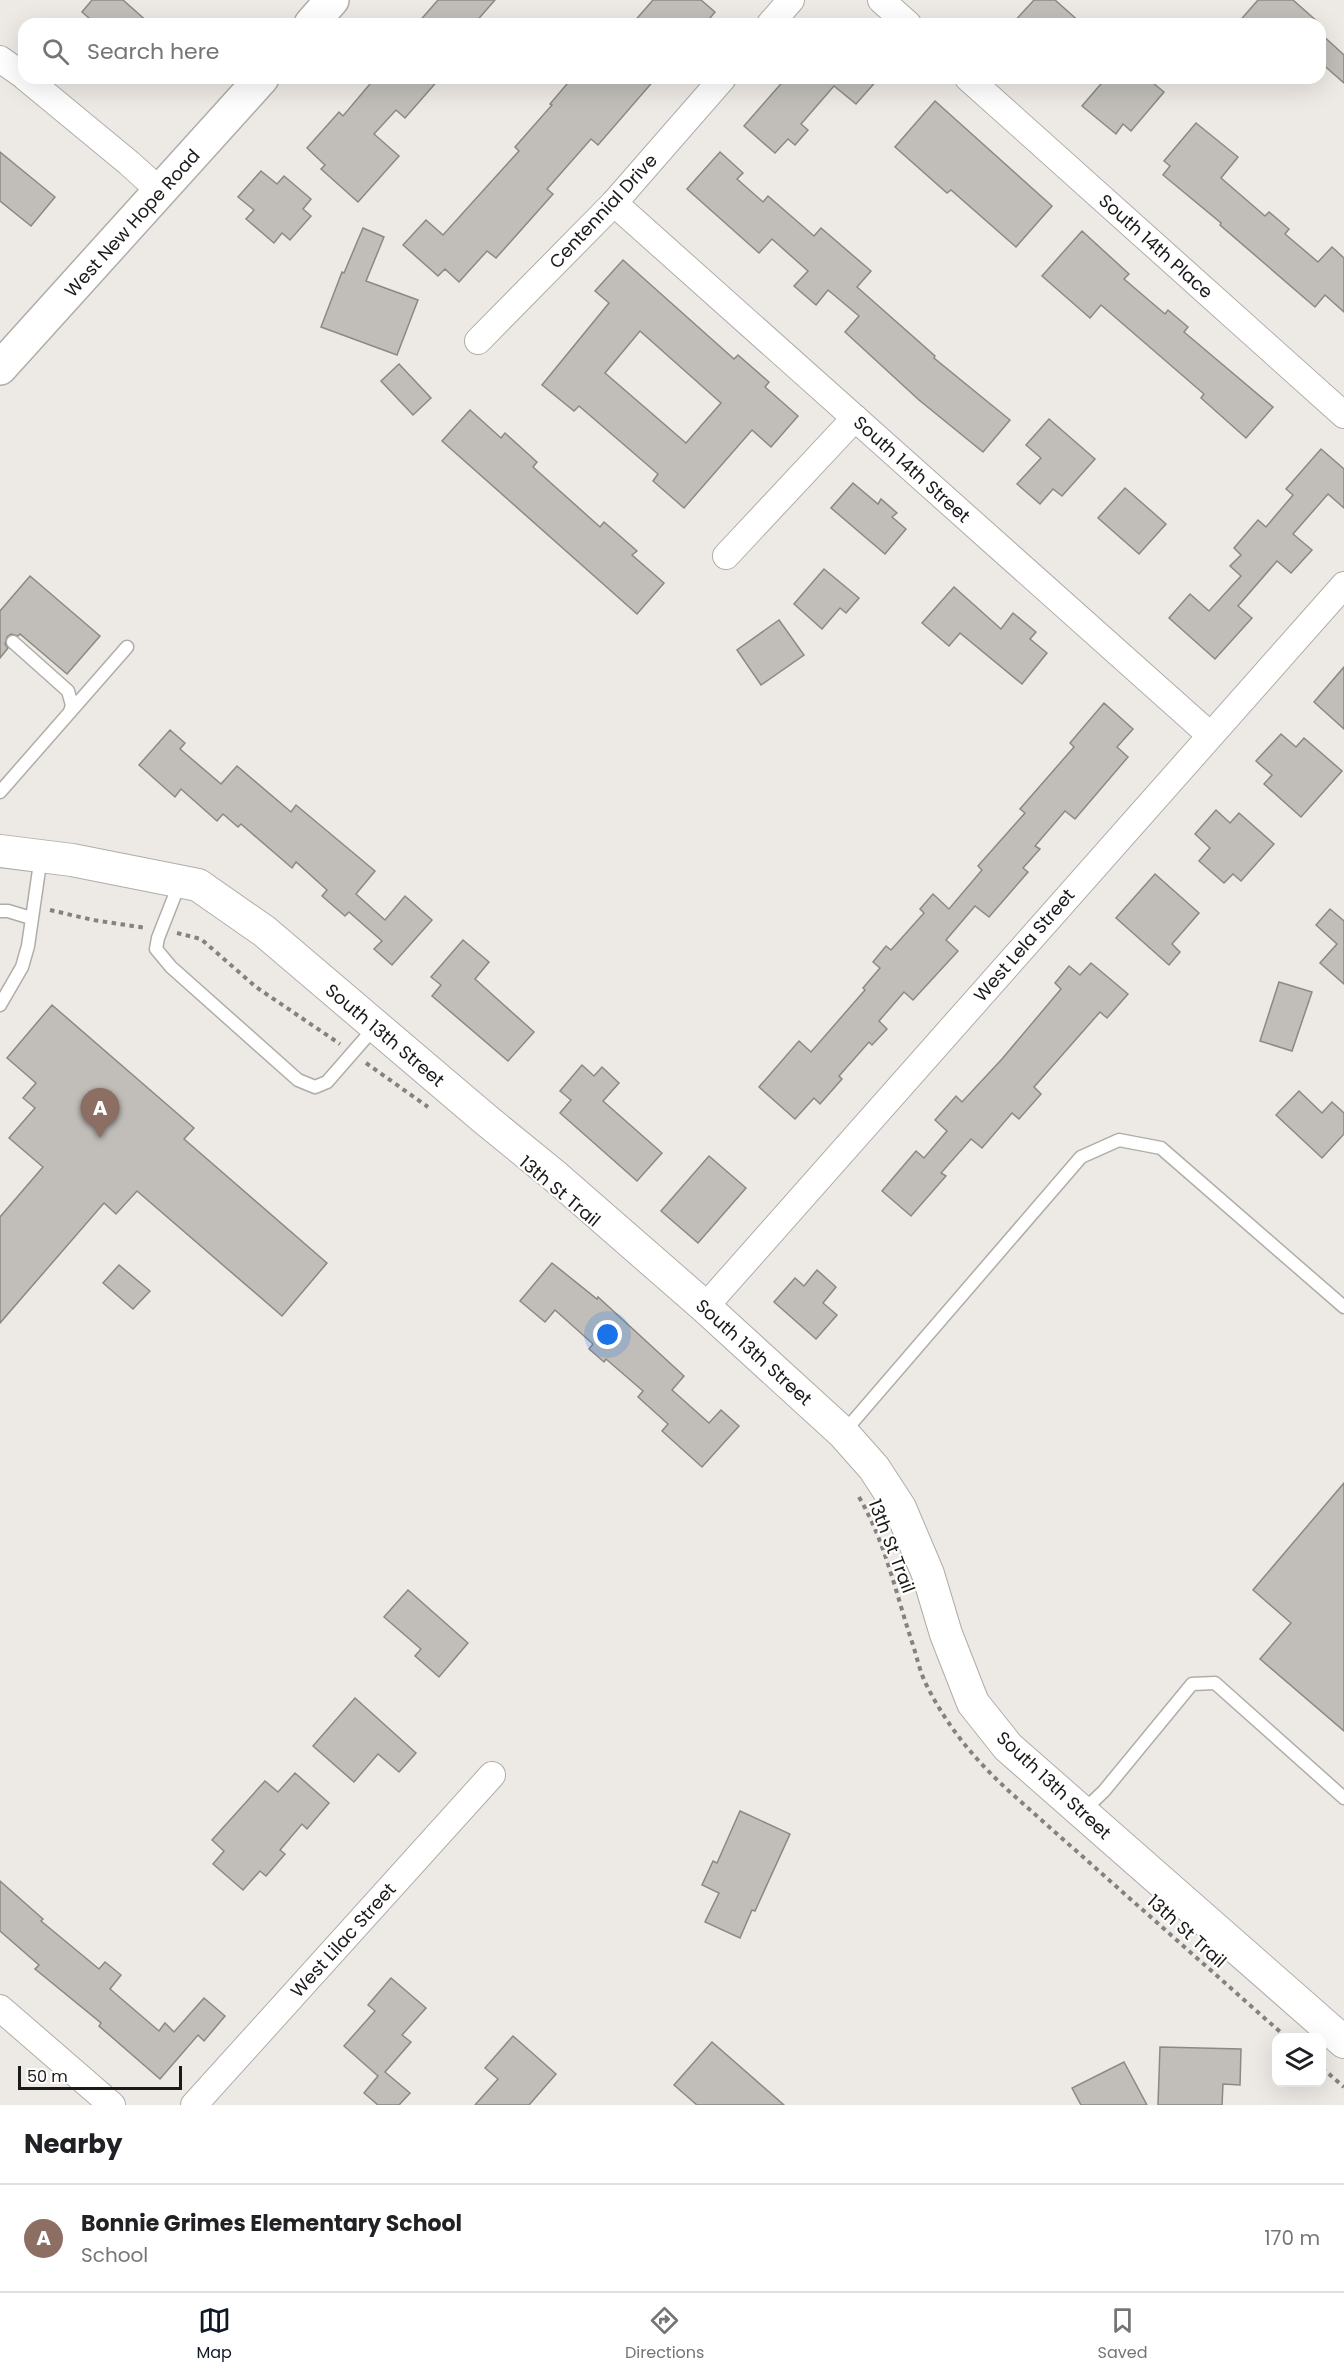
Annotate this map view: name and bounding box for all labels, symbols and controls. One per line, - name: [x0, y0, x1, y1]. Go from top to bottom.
- search box: [18, 18, 1326, 84]
- icon: search: [39, 35, 72, 68]
- text: Search here: [87, 36, 220, 67]
- street label: West New Hope Road: [59, 143, 205, 303]
- street label: Centennial Drive: [543, 148, 663, 274]
- street label: South 14th Place: [1094, 188, 1218, 304]
- street label: South 14th Street: [848, 410, 976, 528]
- street label: West Lela Street: [968, 883, 1080, 1007]
- street label: South 13th Street: [320, 978, 450, 1092]
- pin: A: [80, 1088, 120, 1138]
- street label: 13th St Trail: [514, 1150, 606, 1232]
- street label: South 13th Street: [690, 1293, 818, 1411]
- your location: [593, 1320, 622, 1349]
- street label: 13th St Trail: [863, 1495, 921, 1597]
- street label: South 13th Street: [991, 1725, 1117, 1845]
- street label: West Lilac Street: [285, 1877, 401, 2003]
- street label: 13th St Trail: [1142, 1889, 1232, 1973]
- map controls: [1272, 2033, 1326, 2087]
- button: layers: [1272, 2033, 1326, 2087]
- scale bar: [18, 2063, 182, 2090]
- text: 50 m: [27, 2065, 68, 2088]
- text: Nearby: [24, 2126, 122, 2162]
- text: Bonnie Grimes Elementary School: [81, 2208, 462, 2239]
- text: A: [36, 2224, 51, 2252]
- text: 170 m: [1264, 2224, 1320, 2252]
- text: School: [81, 2241, 148, 2269]
- tab: Map: [197, 2304, 232, 2365]
- tab: Directions: [625, 2304, 704, 2365]
- tab: Saved: [1098, 2304, 1147, 2365]

